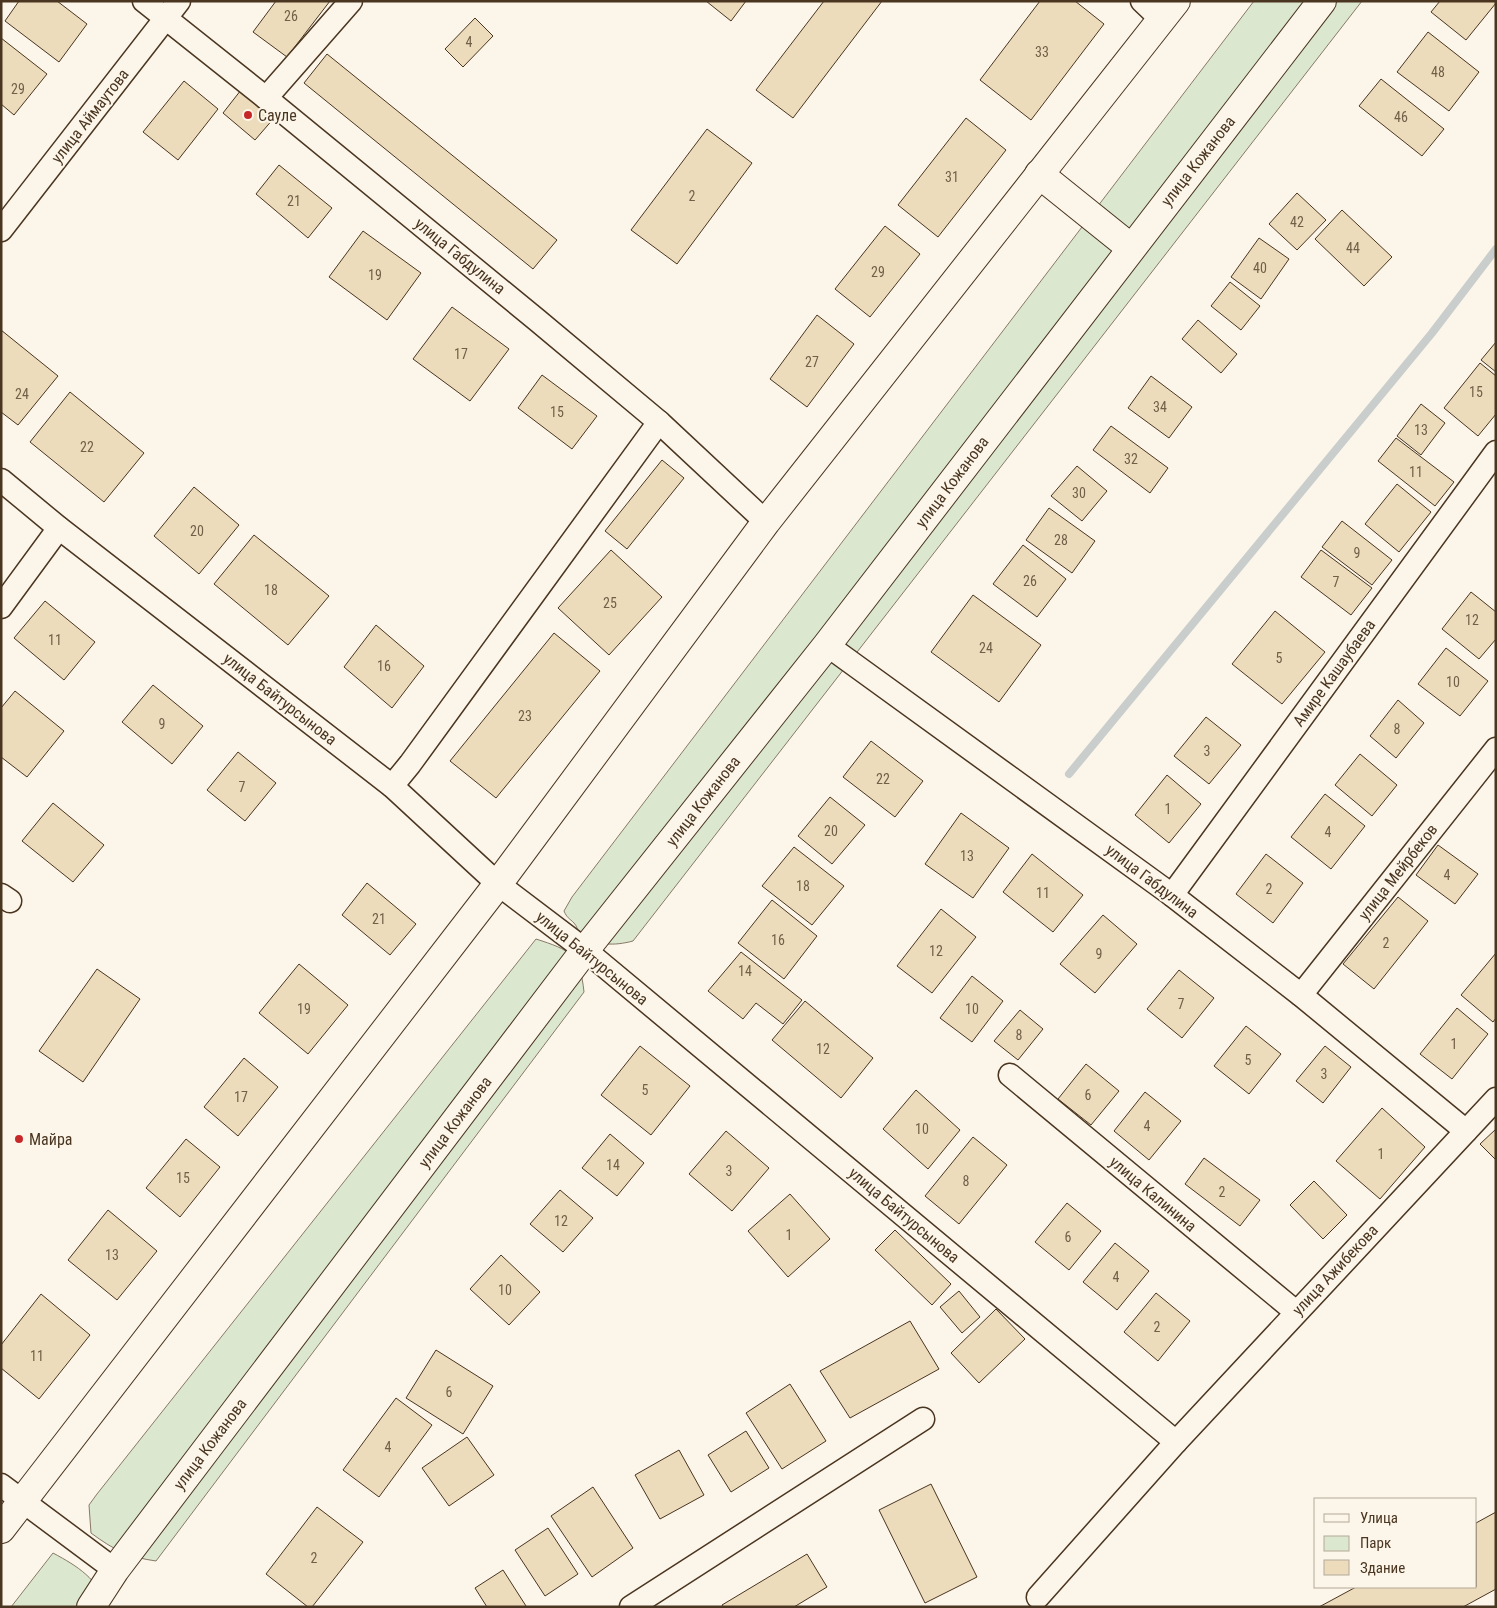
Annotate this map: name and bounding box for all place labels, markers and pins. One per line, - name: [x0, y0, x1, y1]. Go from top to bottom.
- place label: Сауле: [258, 106, 297, 125]
- marker: Сауле: [242, 109, 254, 121]
- place label: Майра: [29, 1130, 72, 1149]
- marker: Майра: [13, 1133, 25, 1145]

